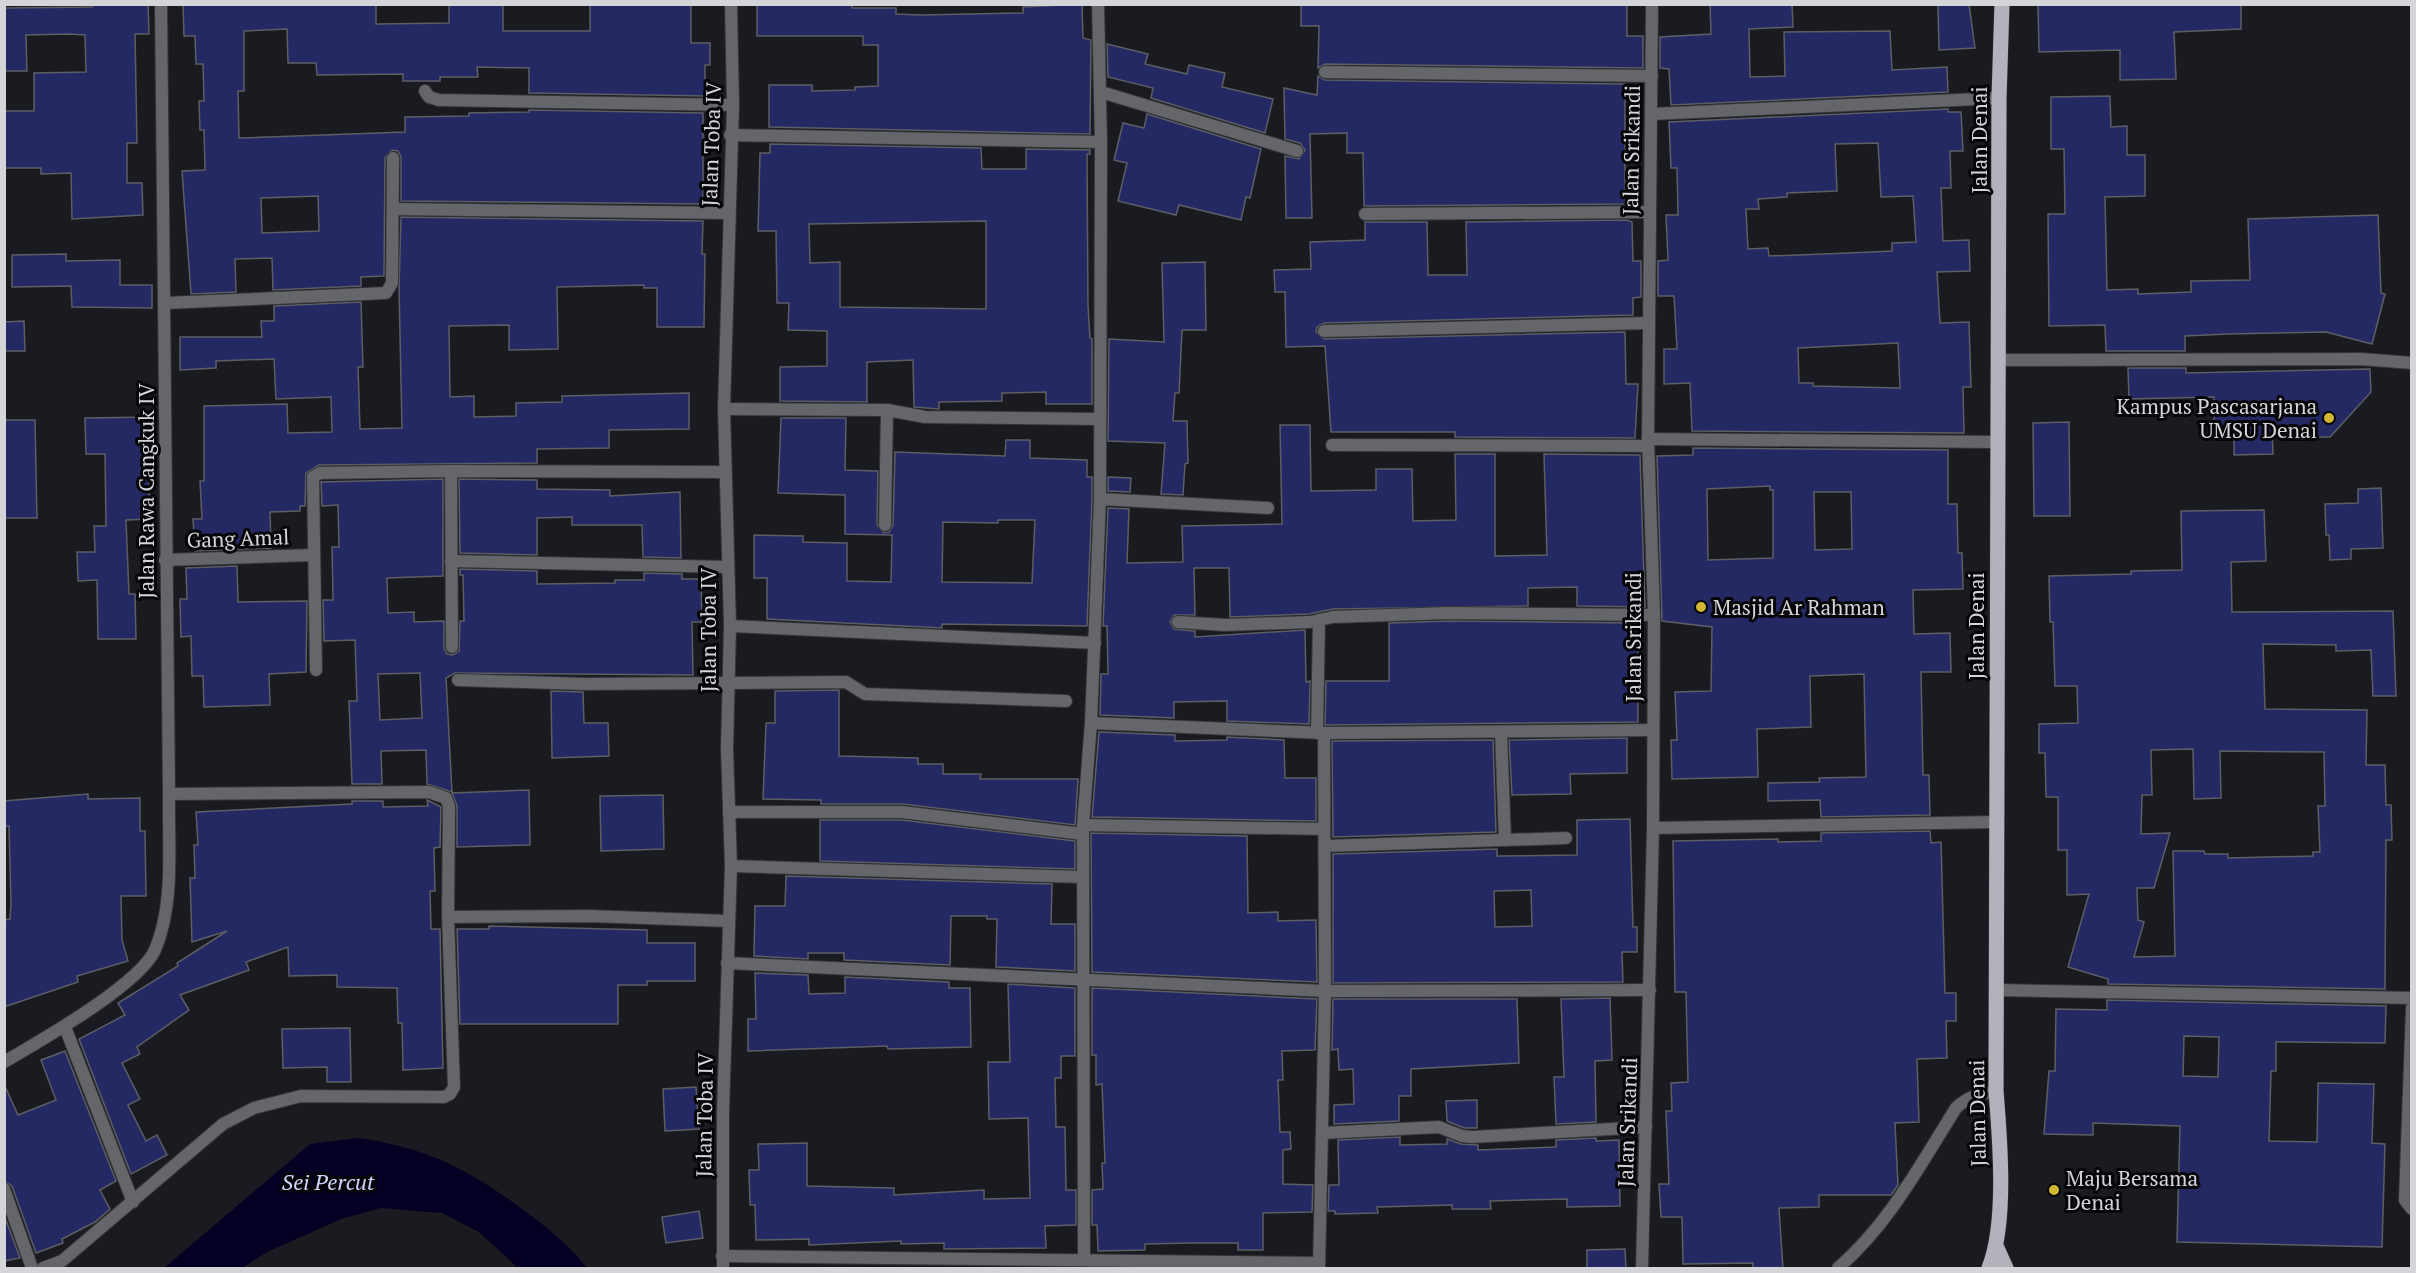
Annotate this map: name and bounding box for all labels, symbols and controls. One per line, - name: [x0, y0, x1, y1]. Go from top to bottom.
- street label: Jalan Toba IV: [695, 81, 727, 207]
- street label: Jalan Srikandi: [1616, 85, 1646, 215]
- street label: Jalan Denai: [1965, 86, 1993, 194]
- street label: Jalan Rawa Cangkuk IV: [132, 383, 160, 599]
- place label: Kampus Pascasarjana UMSU Denai: [2116, 392, 2317, 444]
- marker: Kampus Pascasarjana UMSU Denai: [2322, 411, 2336, 425]
- street label: Gang Amal: [186, 522, 290, 554]
- street label: Jalan Toba IV: [694, 567, 722, 692]
- street label: Jalan Srikandi: [1619, 572, 1647, 702]
- street label: Jalan Denai: [1962, 572, 1990, 680]
- place label: Masjid Ar Rahman: [1713, 593, 1885, 621]
- marker: Masjid Ar Rahman: [1694, 600, 1708, 614]
- street label: Jalan Toba IV: [689, 1052, 719, 1177]
- street label: Jalan Srikandi: [1611, 1057, 1643, 1187]
- street label: Jalan Denai: [1962, 1059, 1992, 1167]
- place label: Maju Bersama Denai: [2066, 1164, 2198, 1216]
- water label: Sei Percut: [282, 1167, 375, 1196]
- marker: Maju Bersama Denai: [2047, 1183, 2061, 1197]

